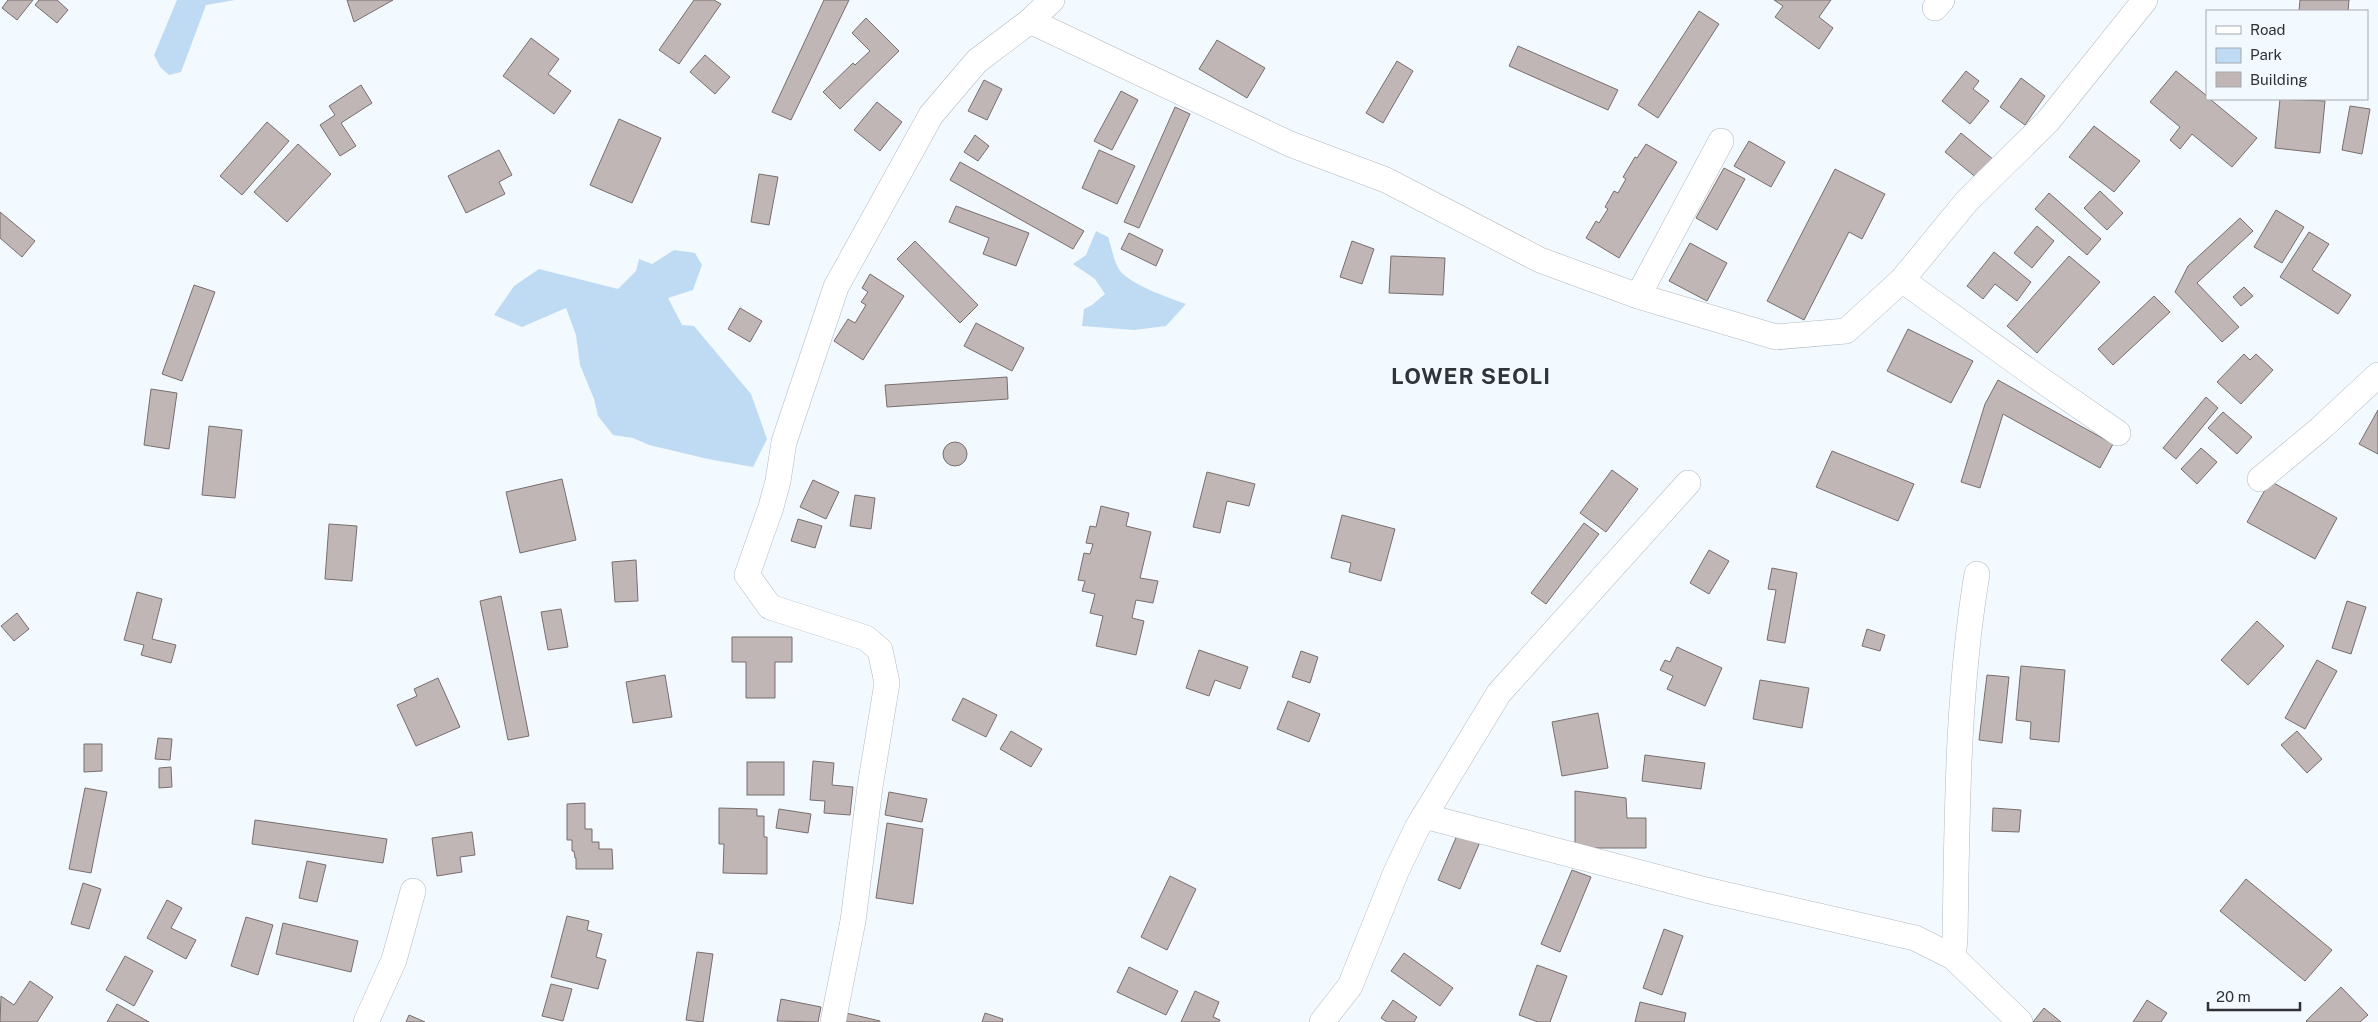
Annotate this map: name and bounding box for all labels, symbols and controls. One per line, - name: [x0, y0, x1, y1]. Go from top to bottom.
- legend: [2206, 10, 2368, 100]
- text: Road: [2250, 21, 2286, 38]
- text: Park: [2250, 46, 2282, 63]
- text: Building: [2250, 71, 2308, 88]
- district label: LOWER SEOLI: [1391, 363, 1551, 389]
- scale bar: [2208, 980, 2300, 1012]
- text: 20 m: [2216, 988, 2251, 1005]

